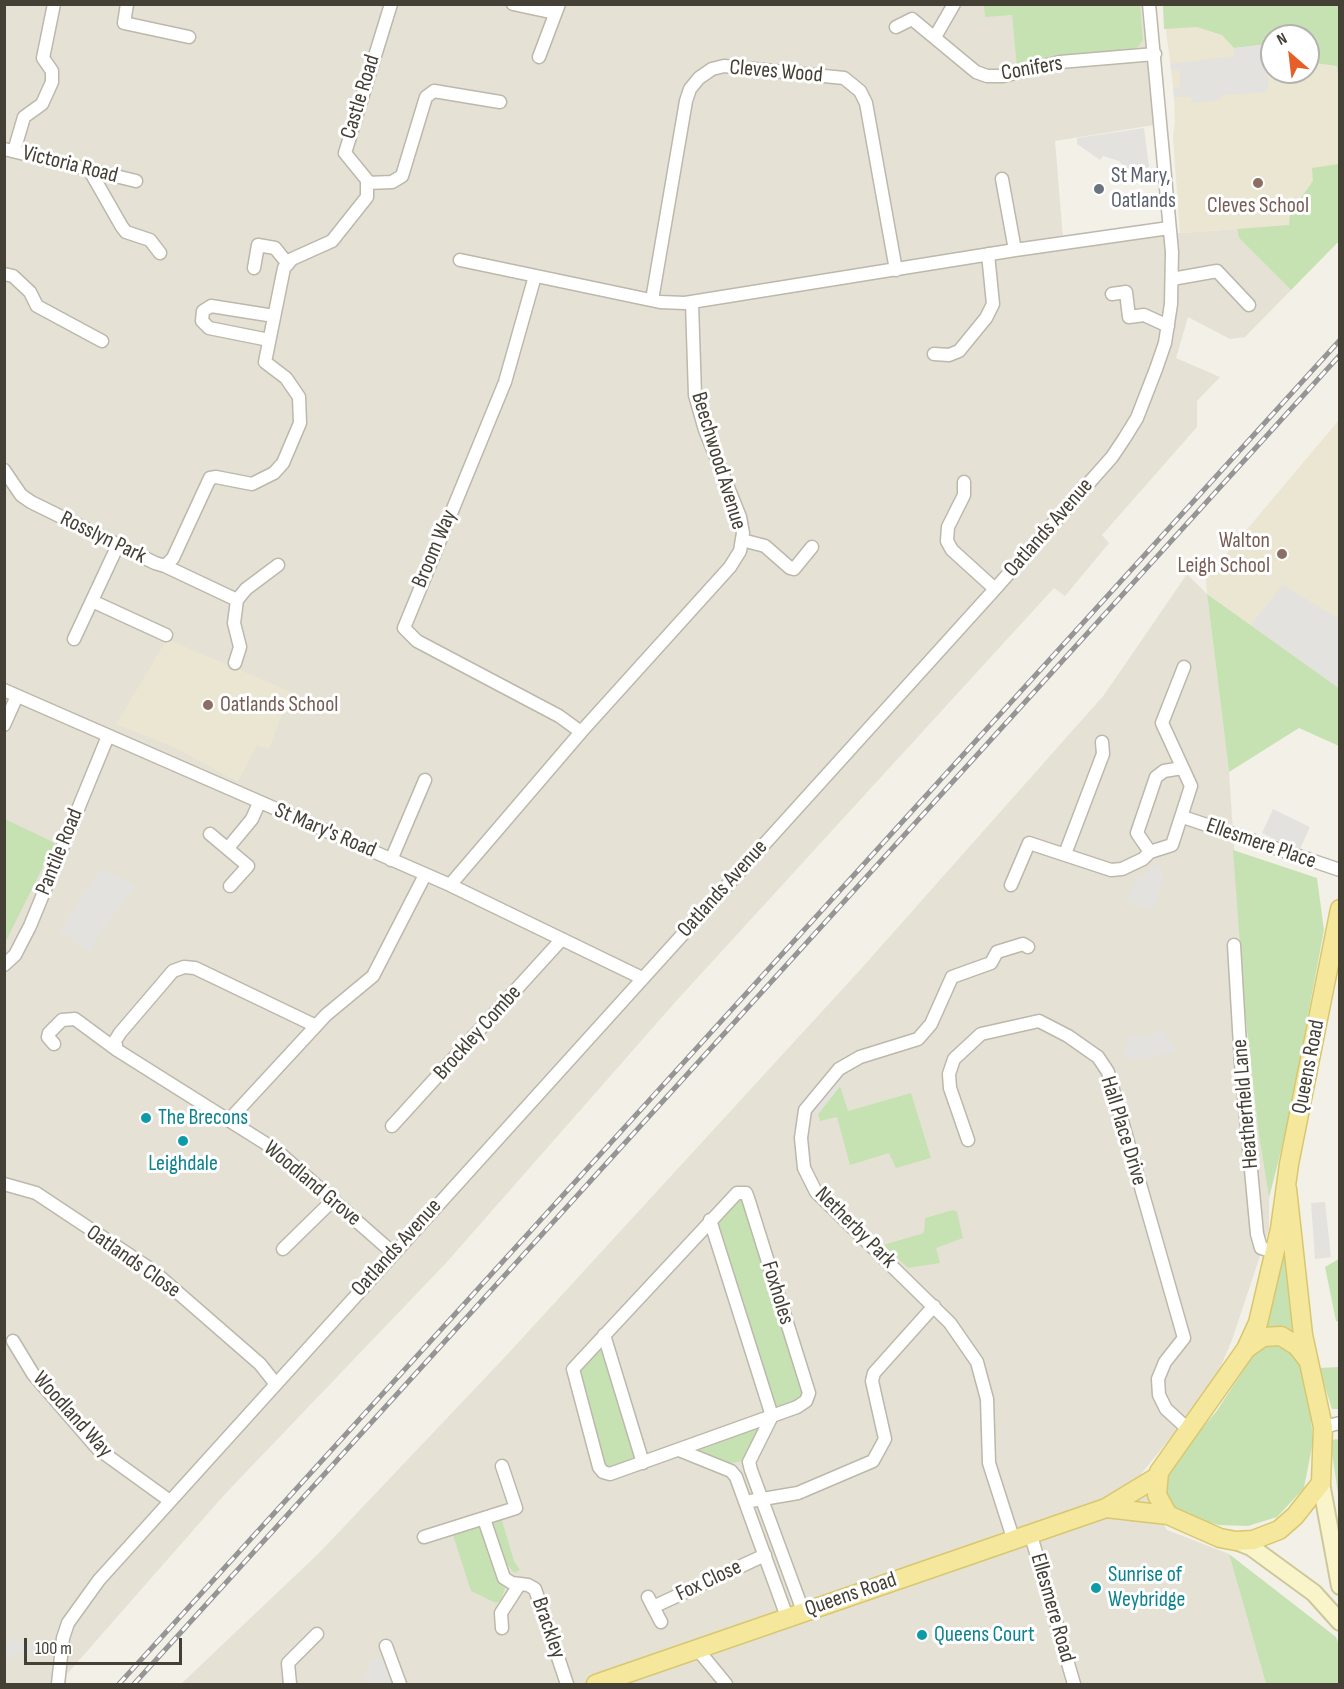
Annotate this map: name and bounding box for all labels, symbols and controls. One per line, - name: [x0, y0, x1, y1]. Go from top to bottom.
- north arrow: [1260, 24, 1320, 84]
- text: N: [1274, 29, 1290, 50]
- street label: Conifers: [999, 51, 1065, 87]
- street label: Castle Road: [336, 52, 386, 142]
- street label: Cleves Wood: [728, 55, 824, 89]
- street label: Victoria Road: [20, 140, 120, 190]
- place label: St Mary, Oatlands: [1111, 163, 1176, 214]
- marker: Cleves School: [1251, 176, 1265, 190]
- marker: St Mary, Oatlands: [1092, 182, 1106, 196]
- place label: Cleves School: [1207, 193, 1309, 219]
- street label: Beechwood Avenue: [685, 389, 751, 533]
- street label: Oatlands Avenue: [999, 473, 1099, 583]
- street label: Rosslyn Park: [56, 506, 150, 570]
- street label: Broom Way: [407, 506, 463, 592]
- place label: Walton Leigh School: [1177, 528, 1270, 580]
- marker: Walton Leigh School: [1275, 547, 1289, 561]
- place label: Oatlands School: [220, 692, 338, 718]
- marker: Oatlands School: [201, 698, 215, 712]
- street label: St Mary's Road: [270, 798, 380, 864]
- street label: Pantile Road: [31, 805, 89, 899]
- street label: Ellesmere Place: [1202, 813, 1320, 875]
- street label: Oatlands Avenue: [672, 835, 774, 943]
- street label: Brockley Combe: [429, 980, 527, 1086]
- street label: Queens Road: [1287, 1018, 1331, 1116]
- street label: Heatherfield Lane: [1227, 1038, 1265, 1170]
- street label: Hall Place Drive: [1094, 1073, 1152, 1189]
- place label: The Brecons: [158, 1105, 248, 1131]
- marker: The Brecons: [139, 1111, 153, 1125]
- marker: Leighdale: [176, 1134, 190, 1148]
- street label: Woodland Grove: [258, 1136, 366, 1232]
- place label: Leighdale: [148, 1151, 218, 1177]
- street label: Netherby Park: [809, 1182, 901, 1274]
- street label: Oatlands Avenue: [346, 1194, 448, 1302]
- street label: Oatlands Close: [81, 1220, 185, 1304]
- street label: Foxholes: [755, 1258, 799, 1328]
- street label: Woodland Way: [27, 1367, 117, 1463]
- street label: Ellesmere Road: [1024, 1551, 1080, 1665]
- street label: Fox Close: [672, 1554, 746, 1608]
- place label: Sunrise of Weybridge: [1108, 1562, 1185, 1614]
- street label: Queens Road: [802, 1567, 900, 1623]
- marker: Sunrise of Weybridge: [1089, 1581, 1103, 1595]
- street label: Brackley: [525, 1594, 571, 1662]
- place label: Queens Court: [934, 1622, 1035, 1648]
- scale bar: [27, 1626, 184, 1664]
- marker: Queens Court: [915, 1628, 929, 1642]
- text: 100 m: [35, 1638, 72, 1659]

